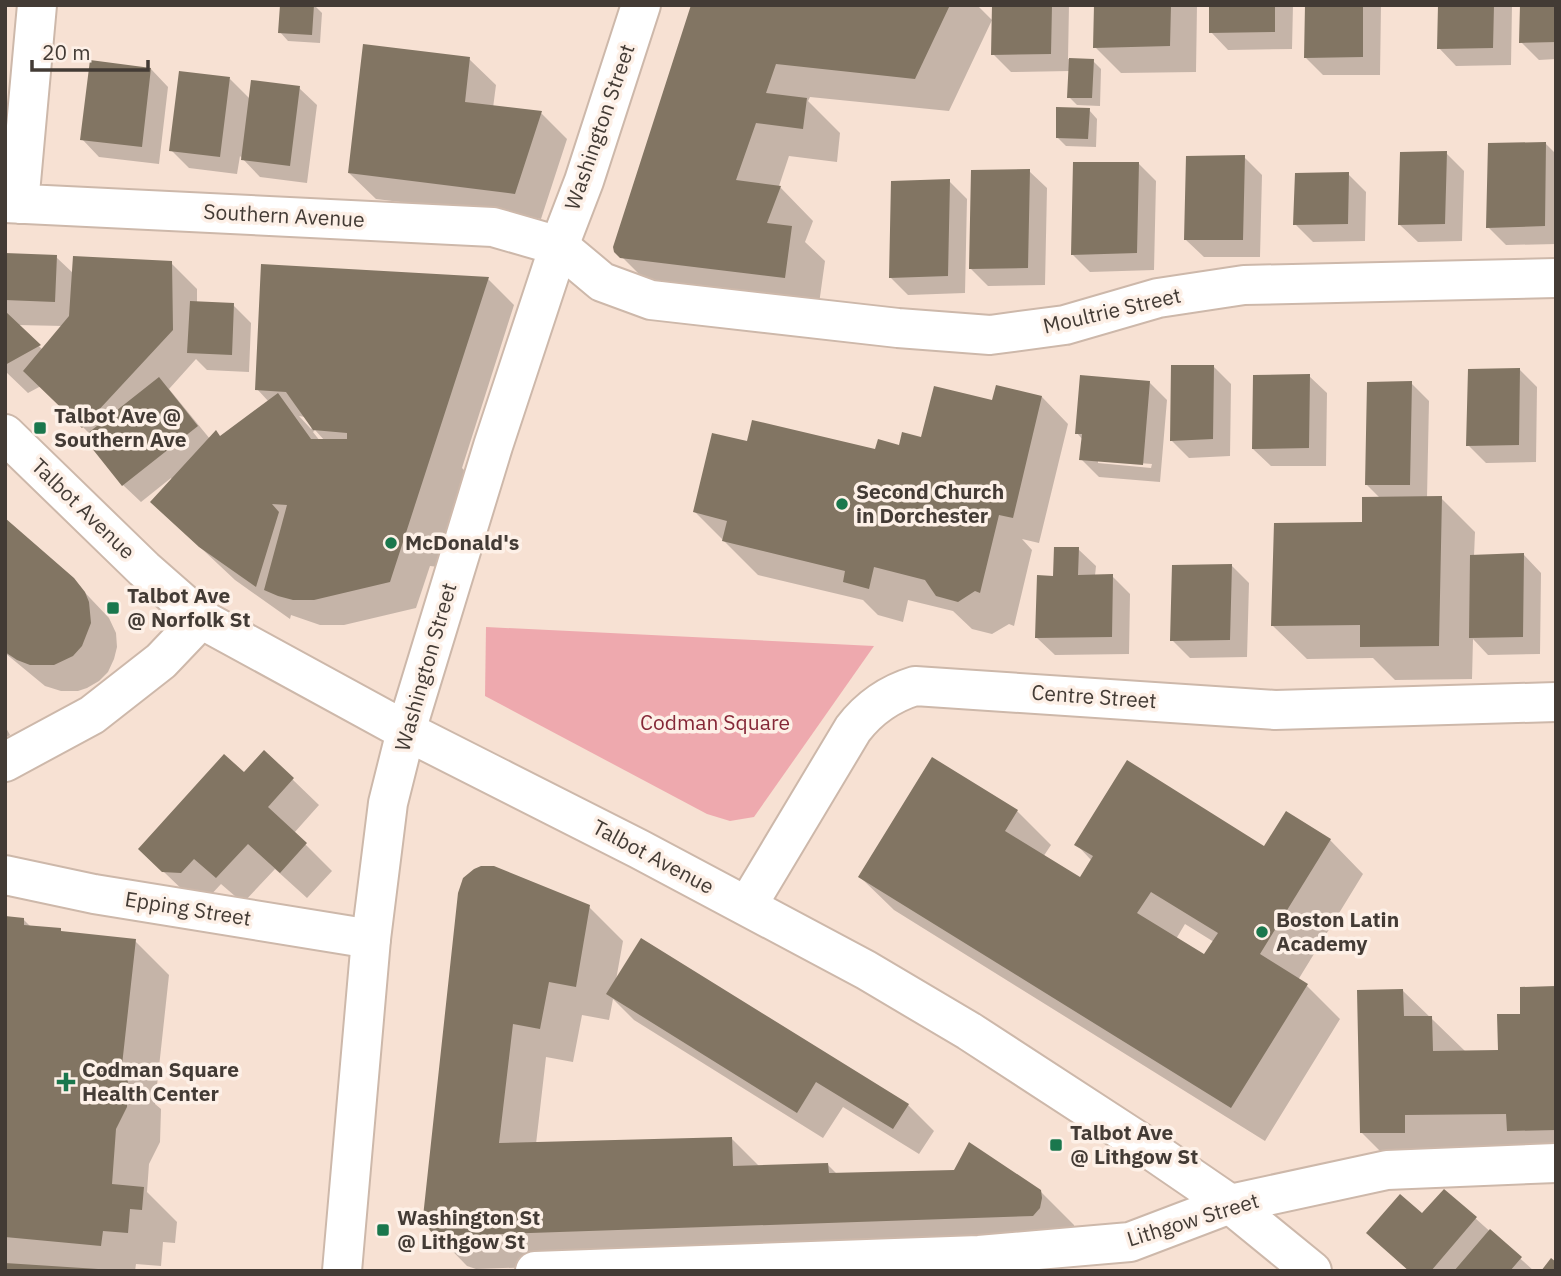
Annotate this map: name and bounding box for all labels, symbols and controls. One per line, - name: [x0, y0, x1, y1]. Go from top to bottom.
- scale bar: [32, 28, 147, 72]
- text: 20 m: [42, 38, 91, 66]
- street label: Washington Street: [558, 40, 641, 213]
- street label: Southern Avenue: [203, 197, 365, 233]
- street label: Moultrie Street: [1040, 281, 1184, 339]
- place label: Talbot Ave @ Southern Ave: [54, 401, 187, 453]
- marker: Talbot Ave @ Southern Ave: [32, 420, 48, 436]
- street label: Talbot Avenue: [26, 452, 142, 565]
- place label: Second Church in Dorchester: [856, 477, 1004, 529]
- marker: Second Church in Dorchester: [834, 496, 850, 512]
- place label: McDonald's: [405, 528, 519, 556]
- marker: McDonald's: [383, 535, 399, 551]
- street label: Washington Street: [388, 579, 462, 754]
- place label: Talbot Ave @ Norfolk St: [127, 581, 250, 633]
- marker: Talbot Ave @ Norfolk St: [105, 600, 121, 616]
- street label: Centre Street: [1030, 678, 1158, 714]
- park label: Codman Square: [640, 708, 790, 736]
- street label: Talbot Avenue: [588, 812, 719, 900]
- street label: Epping Street: [123, 884, 253, 932]
- place label: Boston Latin Academy: [1276, 905, 1399, 957]
- marker: Boston Latin Academy: [1254, 924, 1270, 940]
- place label: Codman Square Health Center: [82, 1055, 239, 1107]
- marker: Codman Square Health Center: [56, 1072, 76, 1092]
- place label: Talbot Ave @ Lithgow St: [1070, 1118, 1198, 1170]
- marker: Talbot Ave @ Lithgow St: [1048, 1137, 1064, 1153]
- street label: Lithgow Street: [1123, 1186, 1262, 1252]
- place label: Washington St @ Lithgow St: [397, 1203, 540, 1255]
- marker: Washington St @ Lithgow St: [375, 1222, 391, 1238]

